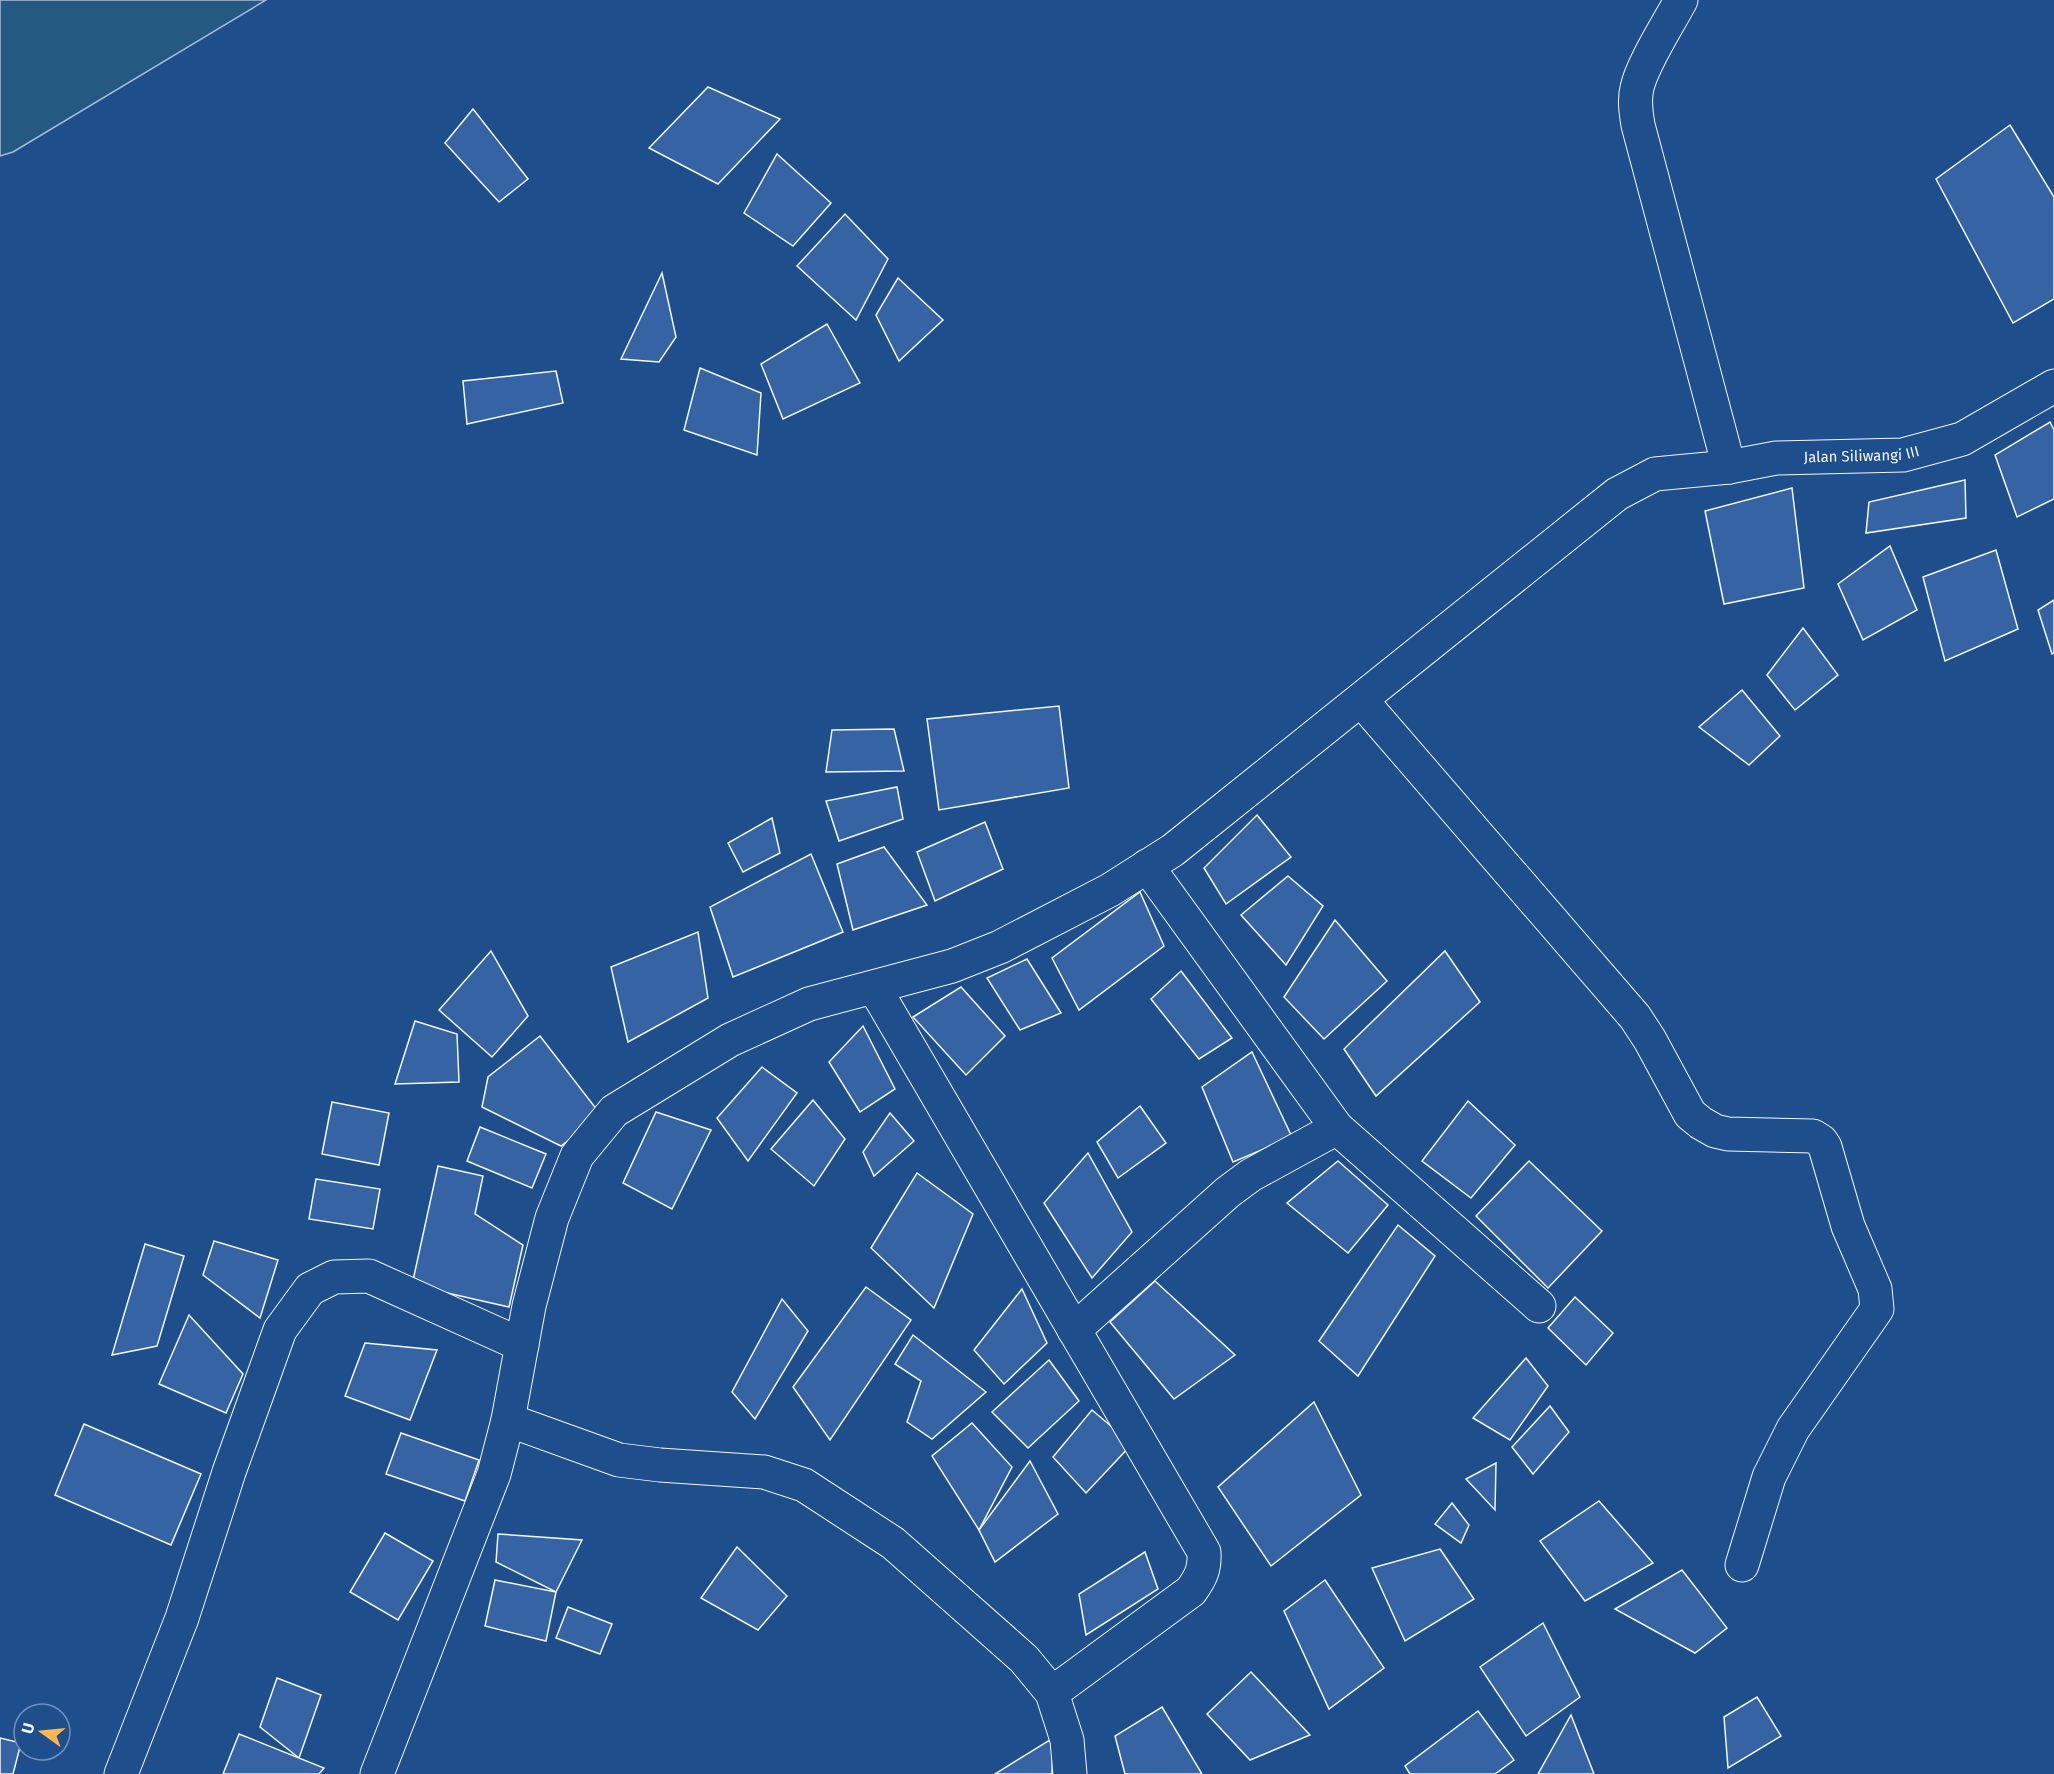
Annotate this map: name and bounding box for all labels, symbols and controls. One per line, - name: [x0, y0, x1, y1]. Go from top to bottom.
- street label: Jalan Siliwangi III: [1803, 442, 1921, 466]
- north arrow: [12, 1702, 72, 1762]
- text: U: [17, 1721, 39, 1736]

